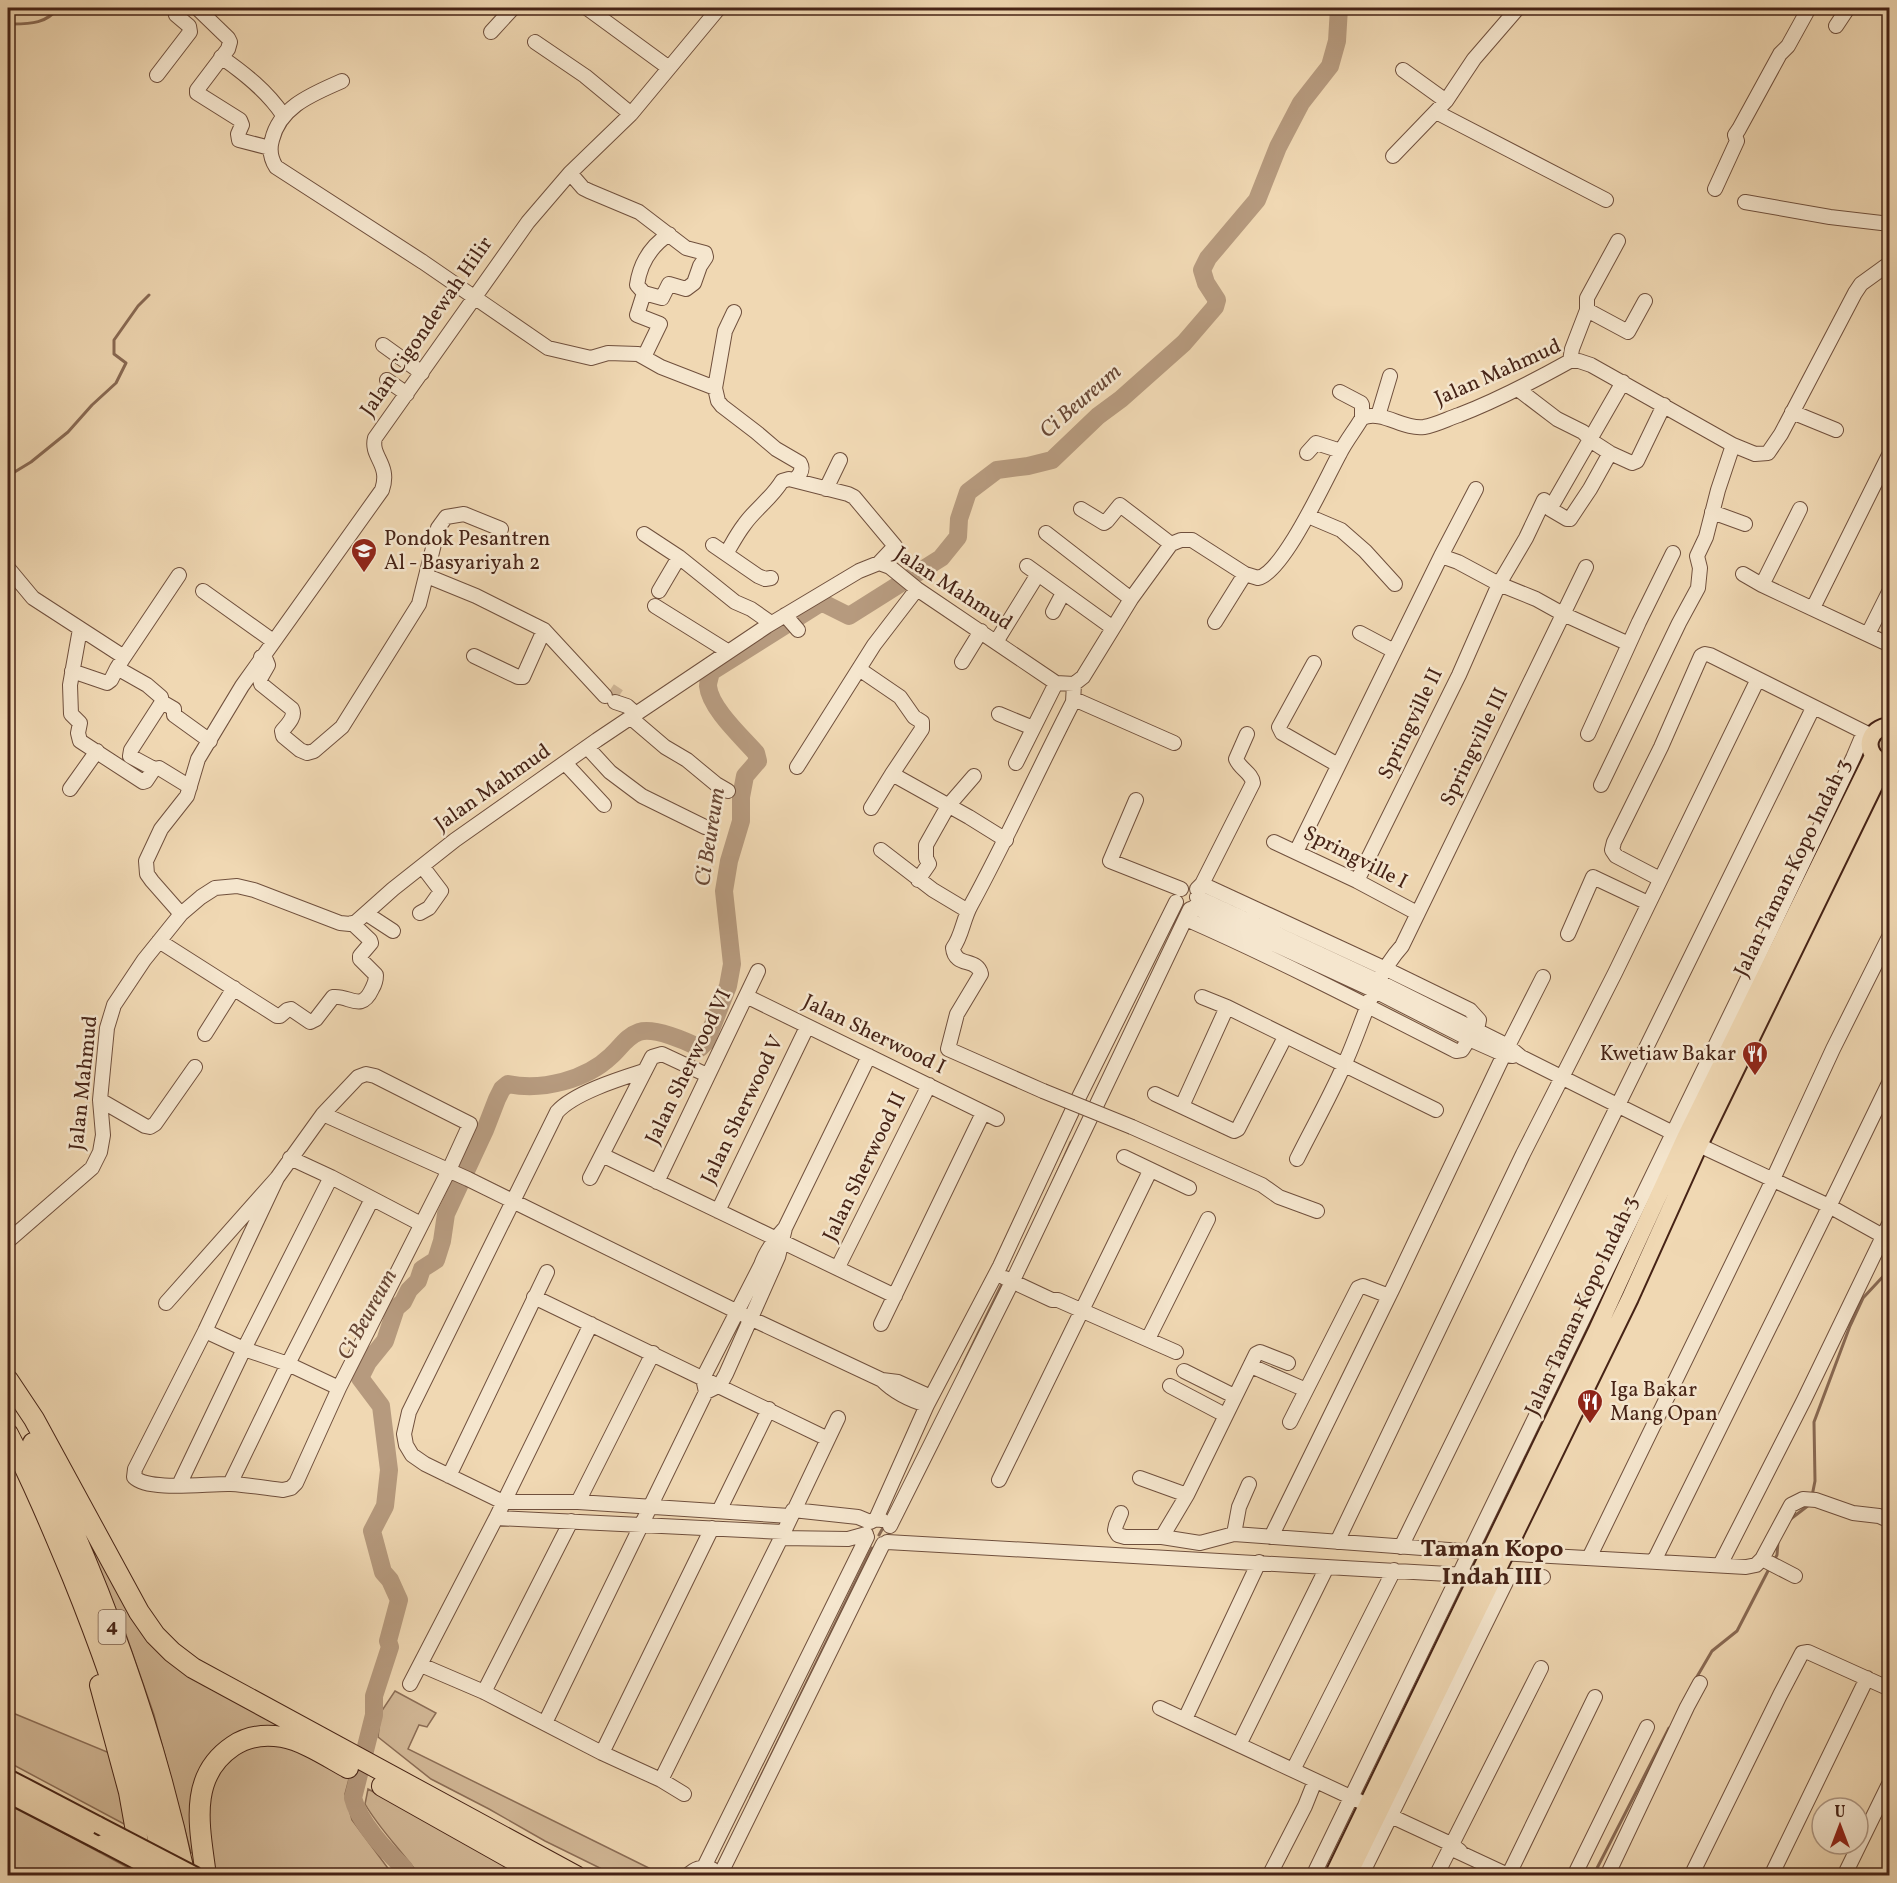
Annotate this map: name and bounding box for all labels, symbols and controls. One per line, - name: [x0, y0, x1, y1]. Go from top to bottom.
- street label: Jalan Cigondewah Hilir: [354, 231, 500, 423]
- street label: Jalan Mahmud: [1430, 332, 1566, 414]
- water label: Ci Beureum: [1033, 358, 1129, 446]
- place label: Pondok Pesantren Al - Basyariyah 2: [384, 525, 550, 578]
- school or university icon: Pondok Pesantren Al - Basyariyah 2: [349, 536, 379, 574]
- street label: Jalan Mahmud: [888, 540, 1018, 638]
- street label: Springville II: [1371, 663, 1451, 785]
- street label: Springville III: [1434, 683, 1516, 811]
- street label: Jalan Mahmud: [429, 737, 557, 839]
- street label: Jalan Taman Kopo Indah 3: [1728, 754, 1858, 982]
- water label: Ci Beureum: [688, 785, 734, 889]
- street label: Springville I: [1298, 819, 1412, 897]
- street label: Jalan Sherwood VI: [639, 985, 739, 1149]
- street label: Jalan Sherwood I: [798, 988, 950, 1082]
- street label: Jalan Mahmud: [62, 1014, 106, 1152]
- street label: Jalan Sherwood V: [694, 1031, 792, 1189]
- restaurant icon: Kwetiaw Bakar: [1740, 1039, 1770, 1077]
- place label: Kwetiaw Bakar: [1600, 1040, 1736, 1069]
- street label: Jalan Sherwood II: [816, 1087, 914, 1247]
- street label: Jalan Taman Kopo Indah 3: [1518, 1191, 1646, 1421]
- water label: Ci Beureum: [330, 1264, 406, 1366]
- place label: Iga Bakar Mang Opan: [1610, 1376, 1718, 1429]
- restaurant icon: Iga Bakar Mang Opan: [1575, 1387, 1605, 1425]
- district label: Taman Kopo Indah III: [1421, 1533, 1563, 1595]
- road number: 4: [98, 1610, 126, 1644]
- north arrow: [1810, 1796, 1870, 1856]
- text: U: [1835, 1802, 1846, 1824]

